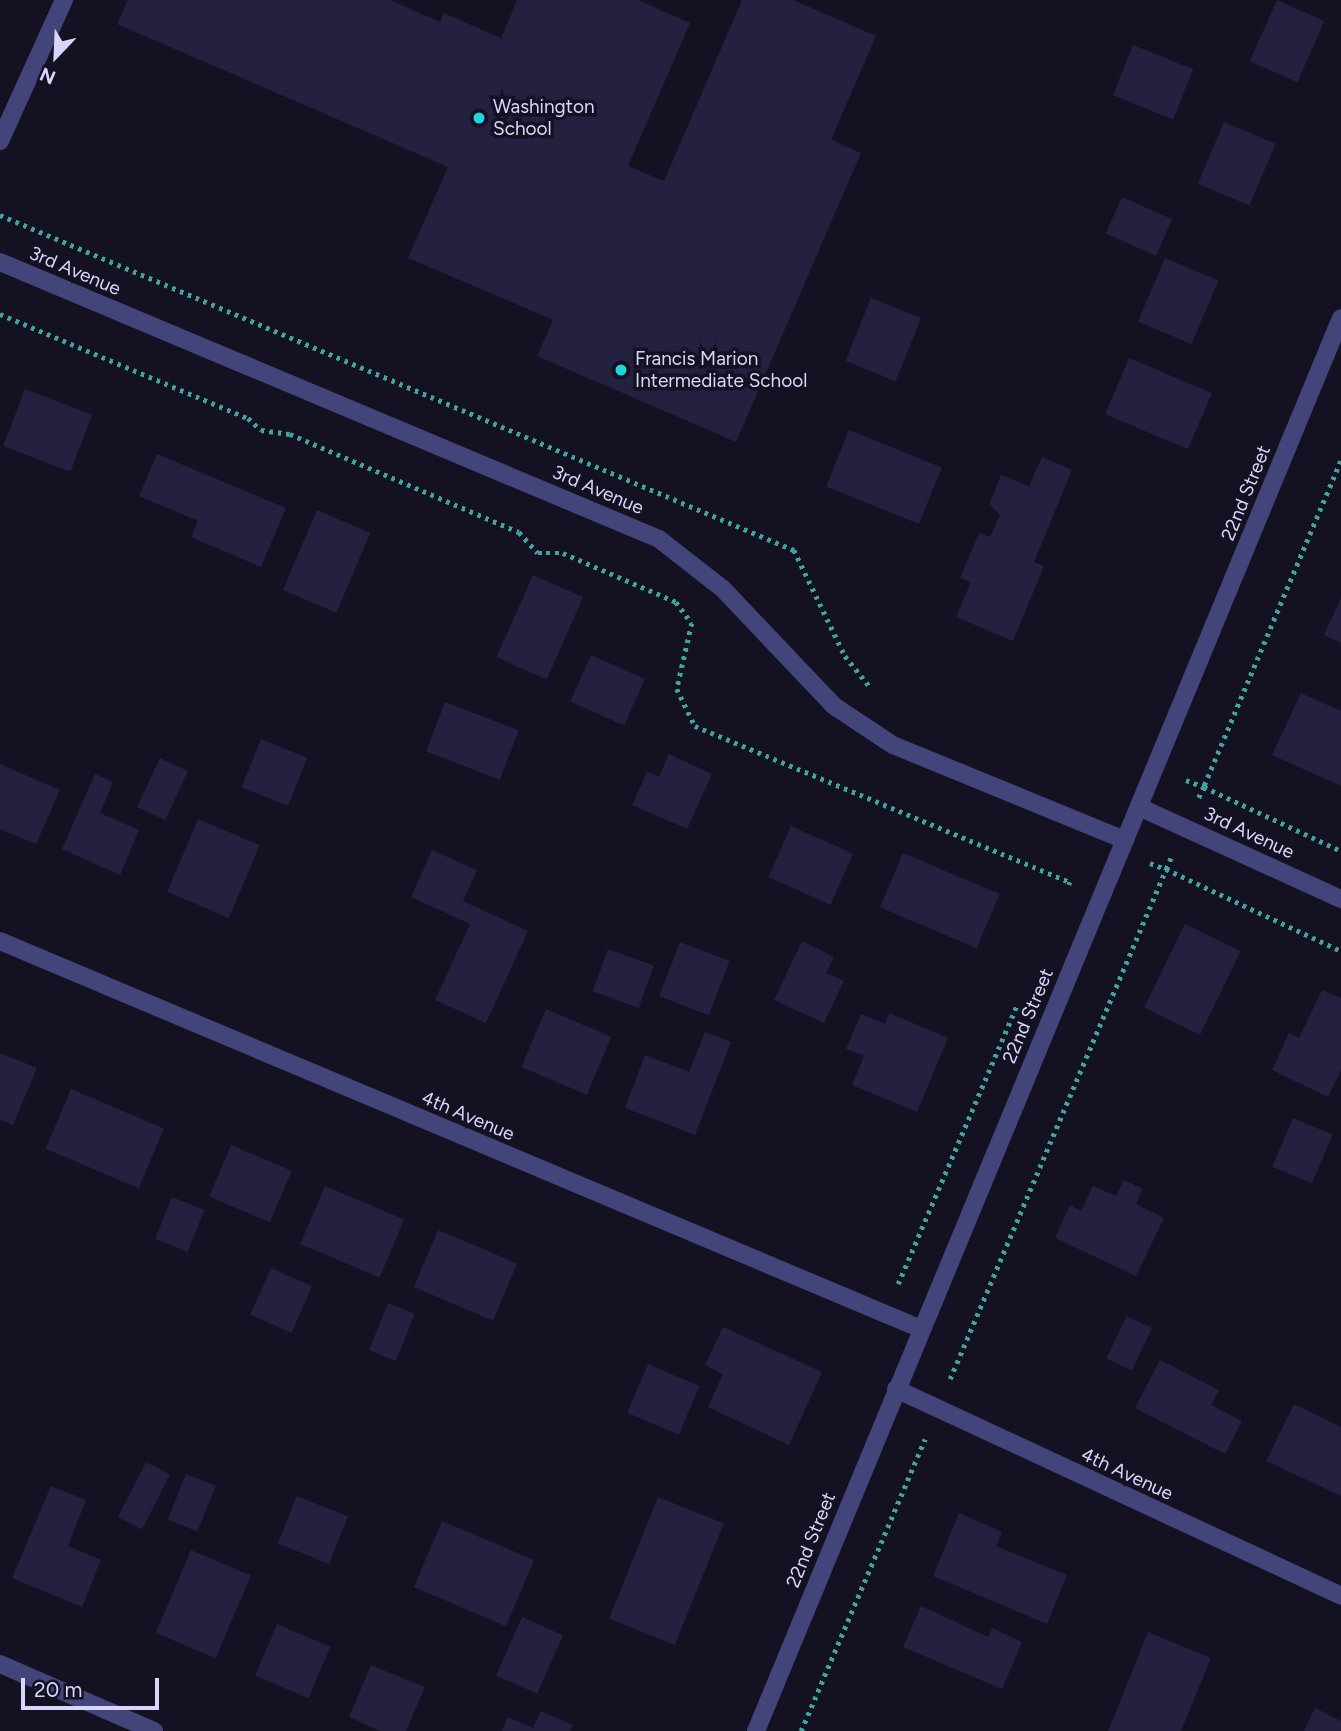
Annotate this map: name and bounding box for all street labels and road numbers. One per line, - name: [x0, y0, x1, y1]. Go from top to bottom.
- street label: 3rd Avenue: [26, 242, 124, 300]
- street label: 22nd Street: [1217, 442, 1275, 544]
- street label: 3rd Avenue: [549, 461, 647, 519]
- street label: 3rd Avenue: [1200, 802, 1298, 864]
- street label: 22nd Street: [998, 965, 1058, 1067]
- street label: 4th Avenue: [418, 1086, 518, 1146]
- street label: 4th Avenue: [1078, 1443, 1176, 1505]
- street label: 22nd Street: [782, 1489, 840, 1591]

